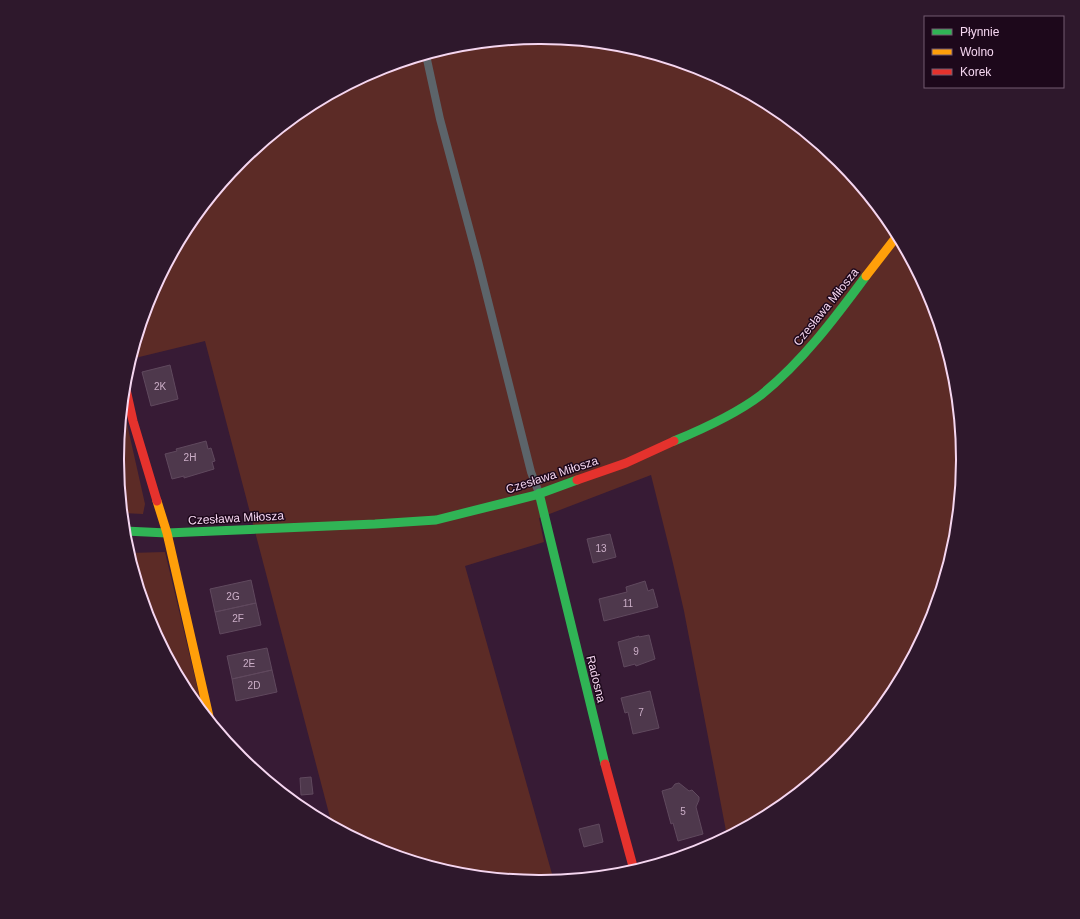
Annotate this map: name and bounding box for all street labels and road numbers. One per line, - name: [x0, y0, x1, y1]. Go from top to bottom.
- street label: Czesława Miłosza: [790, 265, 862, 349]
- street label: Czesława Miłosza: [504, 453, 600, 496]
- street label: Czesława Miłosza: [188, 508, 285, 528]
- street label: Radosna: [583, 654, 609, 704]

